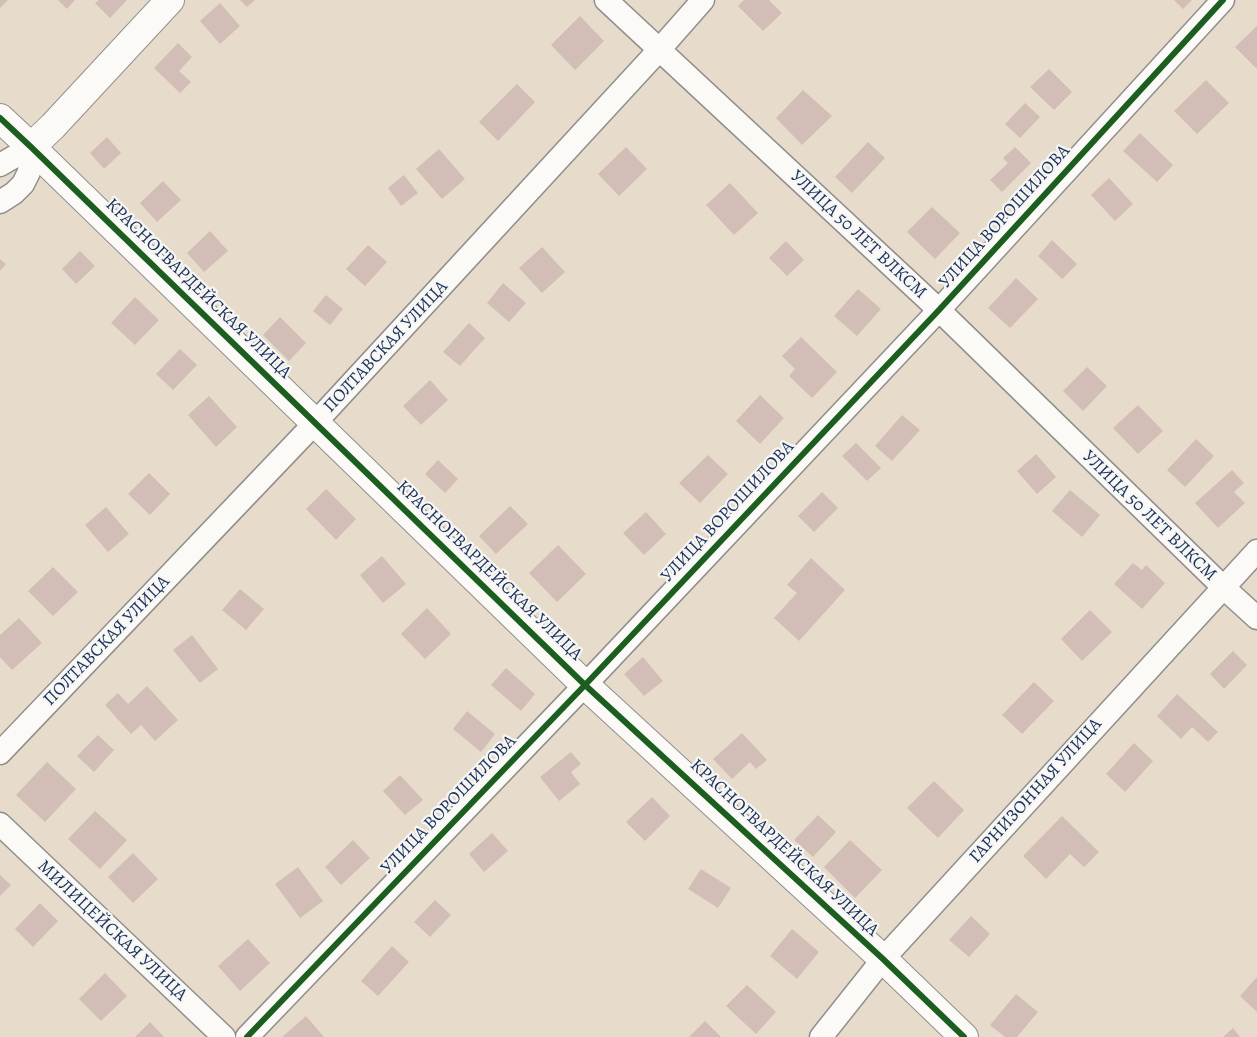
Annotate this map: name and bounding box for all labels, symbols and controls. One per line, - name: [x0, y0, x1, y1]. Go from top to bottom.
- street label: УЛИЦА ВОРОШИЛОВА: [935, 141, 1075, 293]
- street label: УЛИЦА 50 ЛЕТ ВЛКСМ: [785, 166, 931, 304]
- street label: КРАСНОГВАРДЕЙСКАЯ УЛИЦА: [101, 194, 295, 384]
- street label: ПОЛТАВСКАЯ УЛИЦА: [319, 277, 453, 417]
- street label: УЛИЦА ВОРОШИЛОВА: [657, 437, 799, 587]
- street label: УЛИЦА 50 ЛЕТ ВЛКСМ: [1077, 446, 1221, 586]
- street label: КРАСНОГВАРДЕЙСКАЯ УЛИЦА: [392, 476, 586, 666]
- street label: ПОЛТАВСКАЯ УЛИЦА: [39, 571, 175, 711]
- street label: ГАРНИЗОННАЯ УЛИЦА: [965, 714, 1107, 868]
- street label: УЛИЦА ВОРОШИЛОВА: [377, 731, 521, 879]
- street label: КРАСНОГВАРДЕЙСКАЯ УЛИЦА: [685, 755, 883, 941]
- street label: МИЛИЦЕЙСКАЯ УЛИЦА: [33, 856, 191, 1006]

